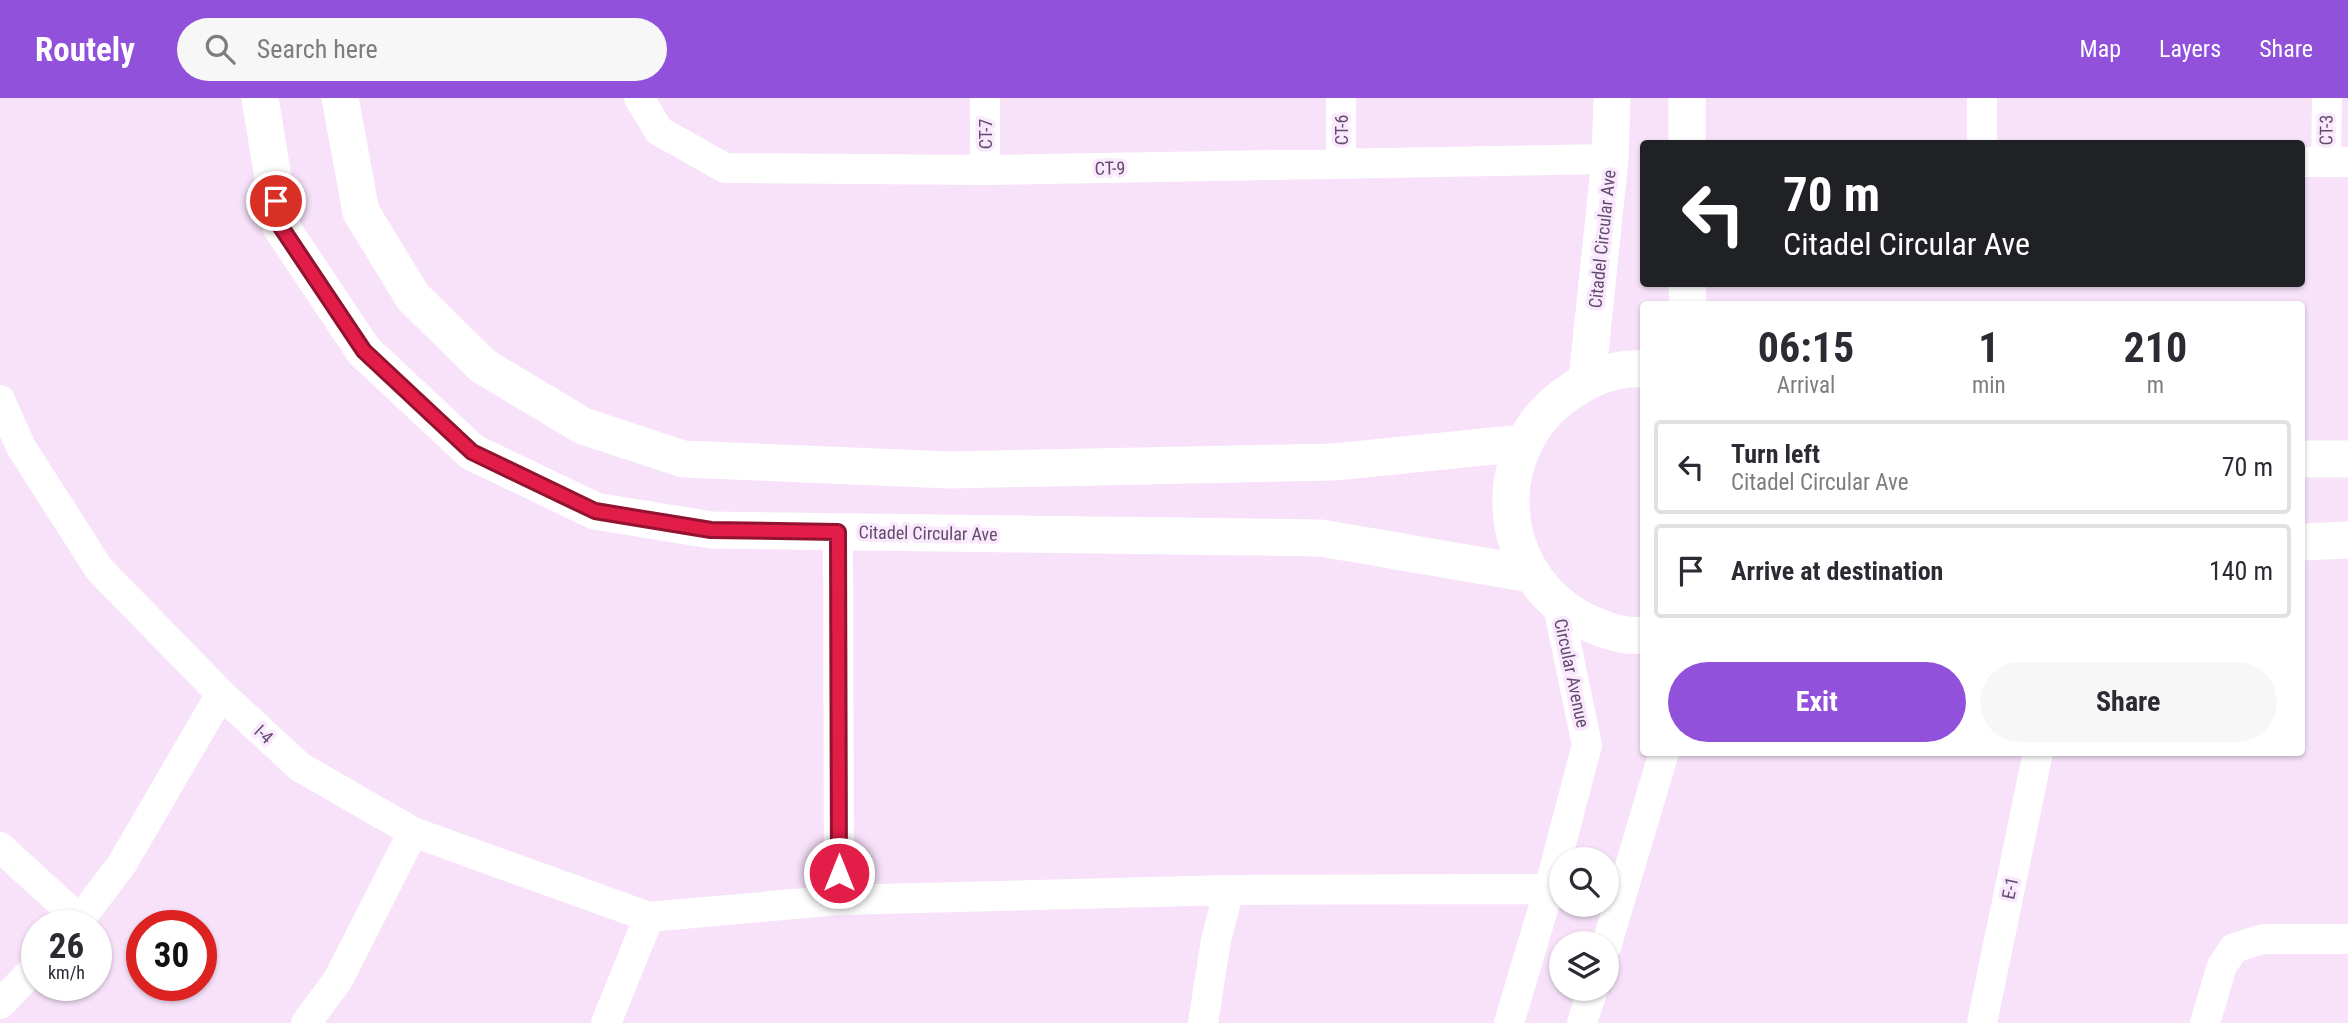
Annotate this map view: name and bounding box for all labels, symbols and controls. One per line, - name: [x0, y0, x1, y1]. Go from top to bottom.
- search box: [177, 18, 667, 81]
- text: Routely: [35, 30, 135, 69]
- icon: search: [201, 30, 239, 68]
- text: Search here: [257, 34, 378, 64]
- text: Map: [2080, 35, 2121, 63]
- text: Layers: [2159, 35, 2221, 63]
- text: Share: [2259, 35, 2313, 63]
- street label: CT-3: [2315, 114, 2337, 146]
- street label: CT-6: [1331, 115, 1352, 145]
- street label: CT-7: [975, 119, 996, 149]
- street label: CT-9: [1094, 157, 1126, 179]
- text: 70 m: [1783, 166, 1880, 223]
- icon: left: [1668, 168, 1759, 259]
- street label: Citadel Circular Ave: [1584, 169, 1620, 309]
- pin: [246, 171, 306, 231]
- icon: arrive: [257, 182, 295, 220]
- text: Citadel Circular Ave: [1783, 225, 2030, 263]
- text: 06:15: [1758, 323, 1854, 372]
- text: 1: [1978, 323, 1999, 372]
- text: 210: [2123, 323, 2187, 372]
- text: Arrival: [1777, 372, 1835, 399]
- text: min: [1972, 372, 2006, 399]
- text: m: [2147, 372, 2164, 399]
- text: Turn left: [1731, 439, 1820, 469]
- icon: left: [1672, 448, 1710, 486]
- text: 70 m: [2222, 452, 2273, 482]
- text: Citadel Circular Ave: [1731, 469, 1909, 496]
- street label: Citadel Circular Ave: [858, 521, 998, 545]
- icon: arrive: [1672, 552, 1710, 590]
- text: Arrive at destination: [1731, 556, 1943, 586]
- text: 140 m: [2209, 556, 2273, 586]
- street label: Circular Avenue: [1550, 617, 1594, 729]
- button: Exit: [1668, 662, 1966, 742]
- button: Share: [1980, 662, 2277, 742]
- street label: I-4: [250, 720, 278, 748]
- position arrow: [802, 836, 876, 910]
- map controls: [1549, 847, 1619, 1001]
- button: search: [1549, 847, 1619, 917]
- street label: E-1: [1997, 875, 2023, 901]
- speed limit sign: 30: [126, 910, 217, 1001]
- text: 26: [49, 926, 84, 967]
- button: layers: [1549, 931, 1619, 1001]
- text: km/h: [48, 962, 85, 983]

